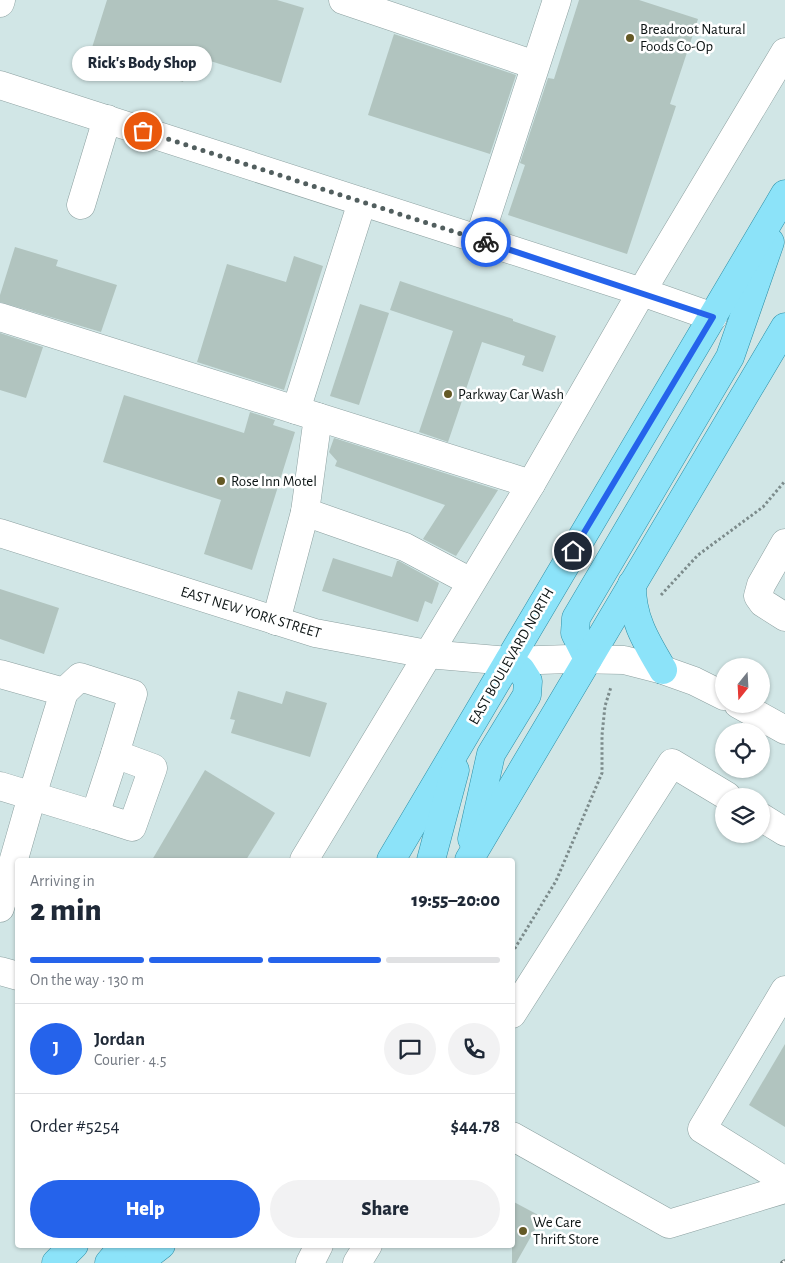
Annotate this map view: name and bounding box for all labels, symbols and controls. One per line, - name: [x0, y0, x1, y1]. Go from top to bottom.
- place label: Breadroot Natural Foods Co-Op: [640, 22, 746, 54]
- marker: Breadroot Natural Foods Co-Op: [624, 32, 636, 44]
- callout: Rick's Body Shop: [73, 46, 213, 81]
- text: Rick's Body Shop: [88, 55, 196, 71]
- pin: [122, 110, 164, 152]
- icon: bag: [129, 117, 157, 145]
- courier: [461, 217, 511, 267]
- icon: bike: [472, 228, 500, 256]
- place label: Parkway Car Wash: [458, 387, 564, 402]
- marker: Parkway Car Wash: [442, 388, 454, 400]
- place label: Rose Inn Motel: [231, 474, 317, 489]
- marker: Rose Inn Motel: [215, 475, 227, 487]
- pin: [552, 530, 594, 572]
- icon: home: [559, 537, 587, 565]
- street label: EAST NEW YORK STREET: [179, 584, 324, 641]
- street label: EAST BOULEVARD NORTH: [466, 585, 557, 727]
- north arrow: [715, 658, 770, 712]
- map controls: [715, 658, 770, 843]
- button: locate: [715, 723, 770, 778]
- button: layers: [715, 788, 770, 843]
- text: Arriving in: [30, 873, 95, 889]
- text: 19:55–20:00: [411, 891, 500, 910]
- text: 2 min: [30, 894, 102, 926]
- text: On the way · 130 m: [30, 972, 144, 988]
- button: chat: [384, 1023, 436, 1075]
- button: phone: [448, 1023, 500, 1075]
- text: Jordan: [94, 1030, 145, 1049]
- text: J: [53, 1039, 59, 1058]
- text: Courier · 4.5: [94, 1052, 166, 1068]
- text: Order #5254: [30, 1117, 120, 1136]
- text: $44.78: [450, 1117, 500, 1136]
- button: Help: [30, 1180, 260, 1238]
- button: Share: [270, 1180, 500, 1238]
- place label: We Care Thrift Store: [533, 1215, 599, 1247]
- marker: We Care Thrift Store: [517, 1225, 529, 1237]

